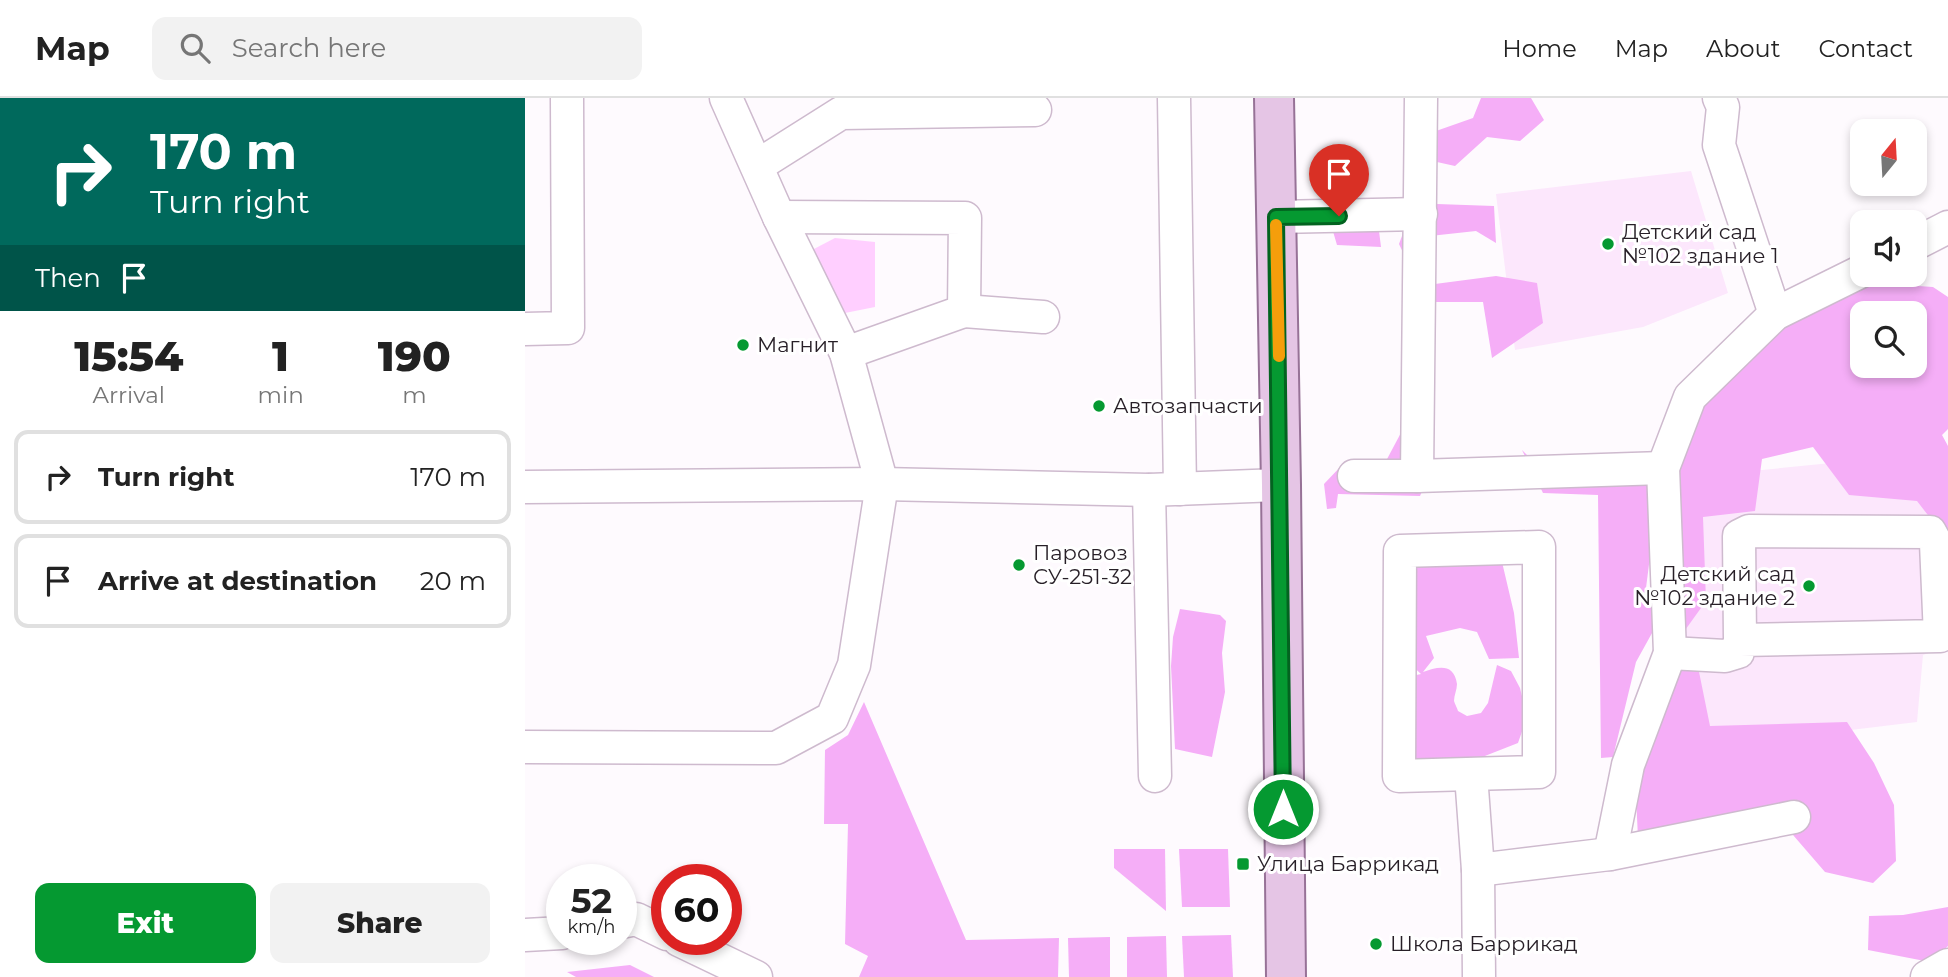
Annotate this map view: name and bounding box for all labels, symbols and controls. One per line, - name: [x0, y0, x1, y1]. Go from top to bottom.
- search box: [152, 17, 642, 80]
- text: Map: [35, 28, 110, 68]
- icon: search: [176, 29, 214, 67]
- text: Search here: [232, 32, 386, 64]
- text: Home: [1502, 34, 1577, 63]
- text: Map: [1615, 34, 1668, 63]
- text: About: [1706, 34, 1780, 63]
- text: Contact: [1818, 34, 1913, 63]
- north arrow: [1850, 119, 1927, 196]
- map controls: [1850, 119, 1927, 378]
- text: 170 m: [150, 122, 297, 181]
- icon: right: [35, 126, 126, 217]
- pin: [1309, 144, 1369, 216]
- icon: arrive: [1320, 155, 1358, 193]
- text: Turn right: [150, 182, 310, 221]
- button: sound: [1850, 210, 1927, 287]
- place label: Детский сад №102 здание 1: [1622, 219, 1779, 268]
- marker: Детский сад №102 здание 1: [1600, 236, 1616, 252]
- icon: arrive: [115, 259, 153, 297]
- text: Then: [35, 262, 101, 294]
- button: search: [1850, 301, 1927, 378]
- text: 15:54: [74, 330, 183, 382]
- text: 1: [272, 330, 289, 382]
- text: 190: [378, 330, 451, 382]
- place label: Магнит: [757, 332, 838, 357]
- marker: Магнит: [735, 337, 751, 353]
- text: Arrival: [93, 381, 165, 409]
- text: min: [258, 381, 304, 409]
- text: m: [402, 381, 427, 409]
- place label: Автозапчасти: [1113, 393, 1263, 418]
- marker: Автозапчасти: [1091, 398, 1107, 414]
- icon: right: [39, 458, 77, 496]
- text: Turn right: [98, 461, 234, 493]
- text: 170 m: [410, 461, 486, 493]
- place label: Паровоз СУ-251-32: [1033, 540, 1132, 589]
- marker: Паровоз СУ-251-32: [1011, 557, 1027, 573]
- place label: Детский сад №102 здание 2: [1634, 561, 1795, 610]
- icon: arrive: [39, 562, 77, 600]
- text: Arrive at destination: [98, 565, 377, 597]
- text: 20 m: [420, 565, 486, 597]
- marker: Детский сад №102 здание 2: [1801, 578, 1817, 594]
- position arrow: [1246, 772, 1320, 846]
- place label: Улица Баррикад: [1257, 851, 1439, 876]
- marker: Улица Баррикад: [1235, 856, 1251, 872]
- speed limit sign: 60: [651, 864, 742, 955]
- text: 52: [571, 879, 612, 922]
- button: Exit: [35, 883, 256, 963]
- button: Share: [270, 883, 490, 963]
- text: km/h: [567, 916, 616, 938]
- place label: Школа Баррикад: [1390, 931, 1578, 956]
- marker: Школа Баррикад: [1368, 936, 1384, 952]

